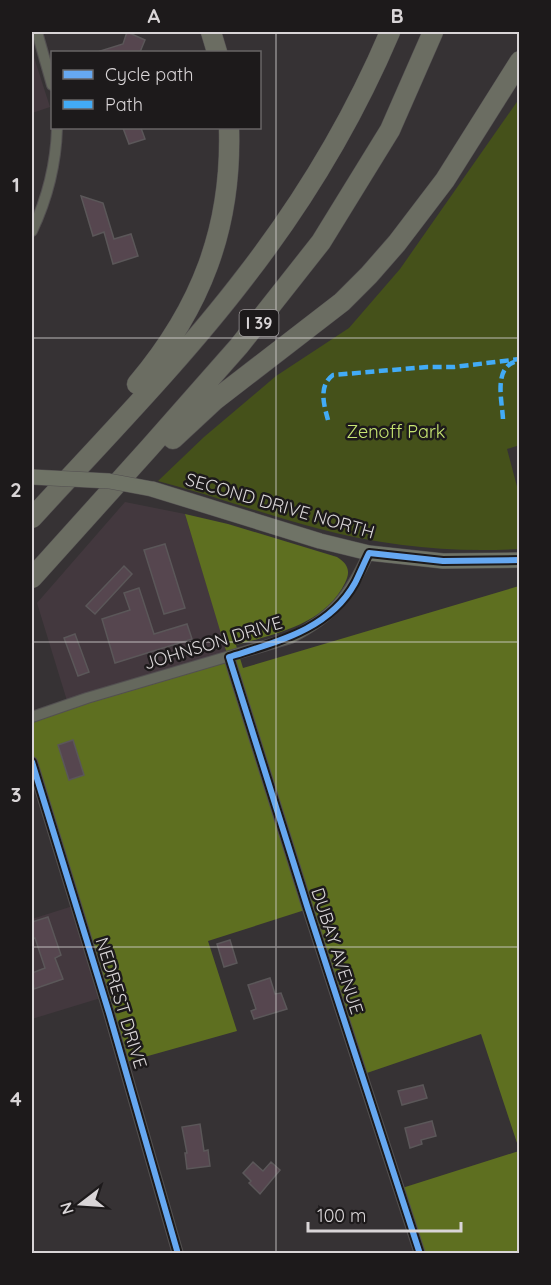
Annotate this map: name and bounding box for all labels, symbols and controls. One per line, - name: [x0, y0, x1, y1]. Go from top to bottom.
- text: A: [148, 3, 161, 28]
- text: B: [390, 3, 404, 28]
- legend: [51, 51, 261, 129]
- text: Cycle path: [105, 63, 193, 86]
- text: Path: [105, 93, 143, 116]
- text: 1: [12, 172, 20, 197]
- road number: I 39: [240, 310, 278, 336]
- park label: Zenoff Park: [347, 420, 445, 443]
- street label: SECOND DRIVE NORTH: [183, 467, 377, 544]
- text: 2: [10, 477, 22, 502]
- street label: JOHNSON DRIVE: [141, 611, 285, 675]
- text: 3: [11, 782, 21, 807]
- street label: DUBAY AVENUE: [306, 885, 369, 1017]
- street label: NEDREST DRIVE: [91, 934, 152, 1071]
- text: 4: [10, 1086, 22, 1111]
- north arrow: [51, 1174, 111, 1234]
- scale bar: [308, 1195, 461, 1233]
- text: N: [55, 1200, 78, 1217]
- text: 100 m: [317, 1204, 366, 1227]

